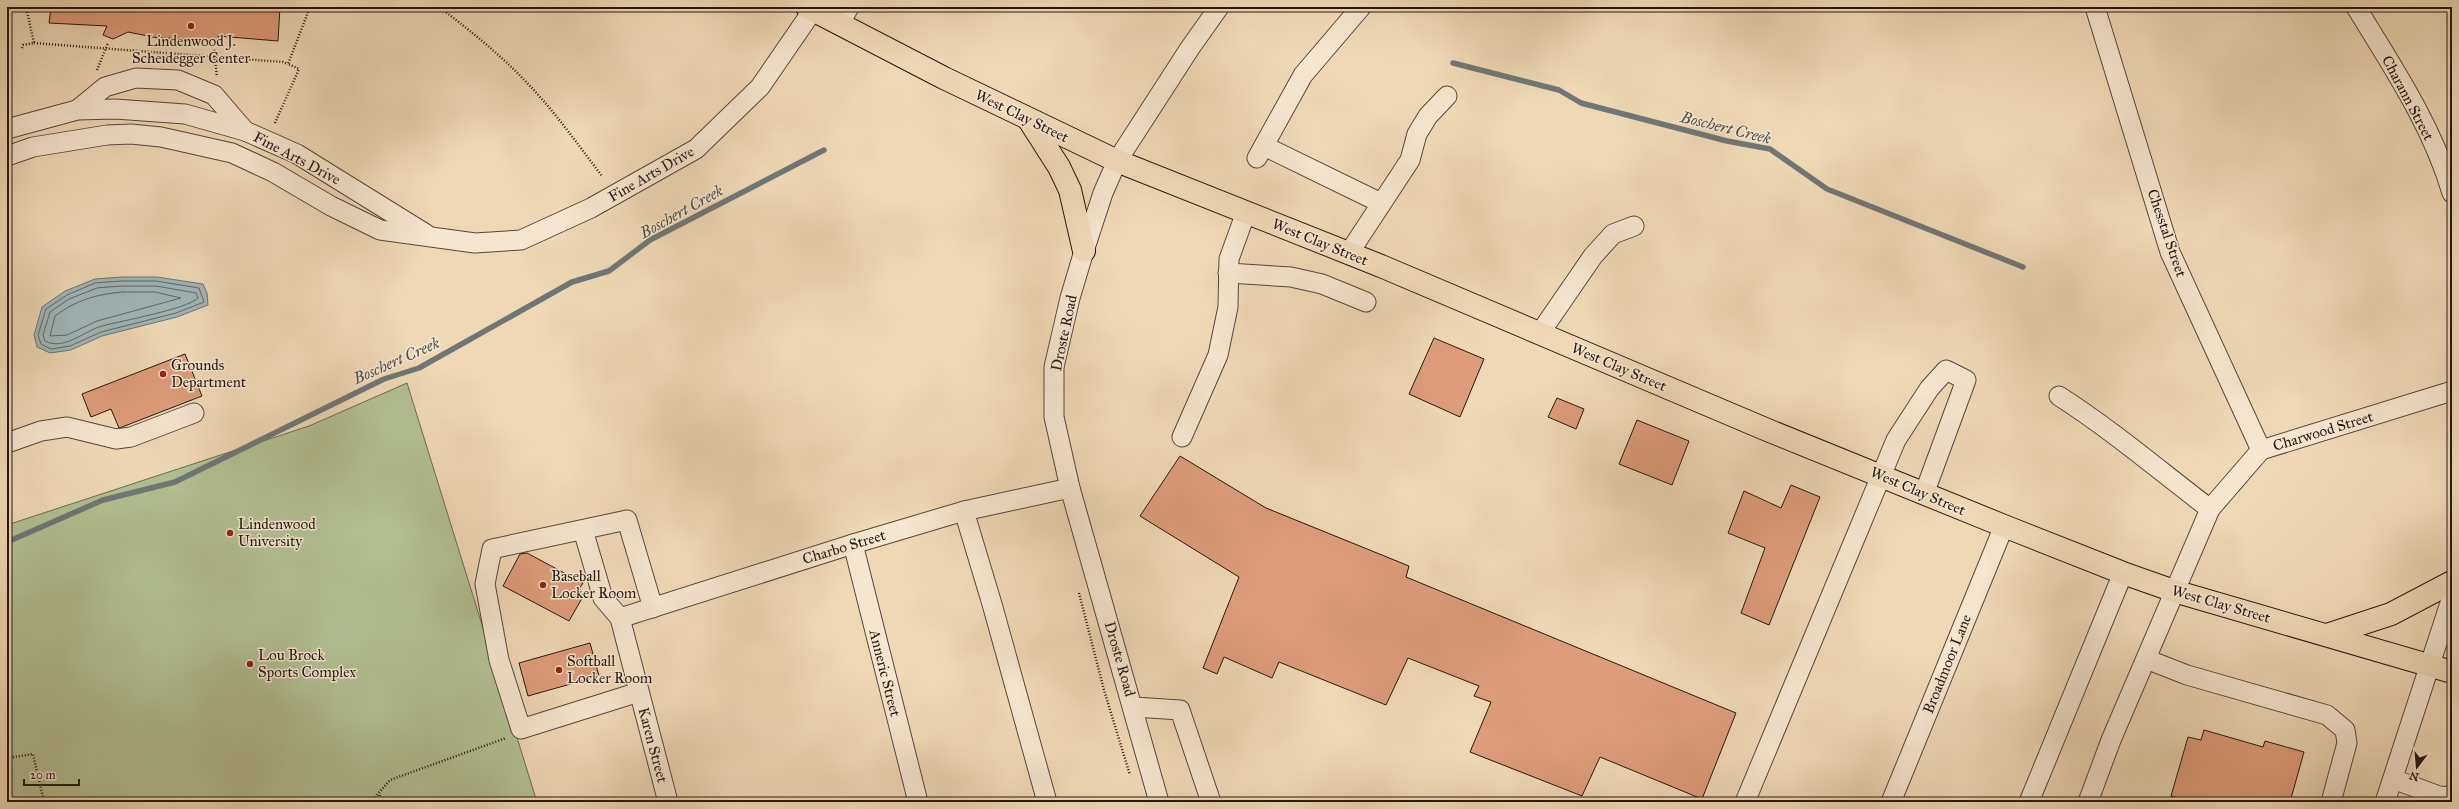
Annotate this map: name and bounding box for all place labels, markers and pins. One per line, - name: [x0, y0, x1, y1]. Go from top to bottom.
- marker: Lindenwood J. Scheidegger Center: [186, 21, 196, 31]
- place label: Lindenwood J. Scheidegger Center: [132, 32, 250, 67]
- place label: Grounds Department: [171, 356, 247, 391]
- marker: Grounds Department: [158, 369, 168, 379]
- place label: Lindenwood University: [238, 515, 316, 550]
- marker: Lindenwood University: [225, 528, 235, 538]
- place label: Baseball Locker Room: [551, 567, 637, 602]
- marker: Baseball Locker Room: [538, 580, 548, 590]
- place label: Lou Brock Sports Complex: [258, 646, 356, 681]
- place label: Softball Locker Room: [567, 652, 653, 687]
- marker: Lou Brock Sports Complex: [245, 659, 255, 669]
- marker: Softball Locker Room: [554, 665, 564, 675]

